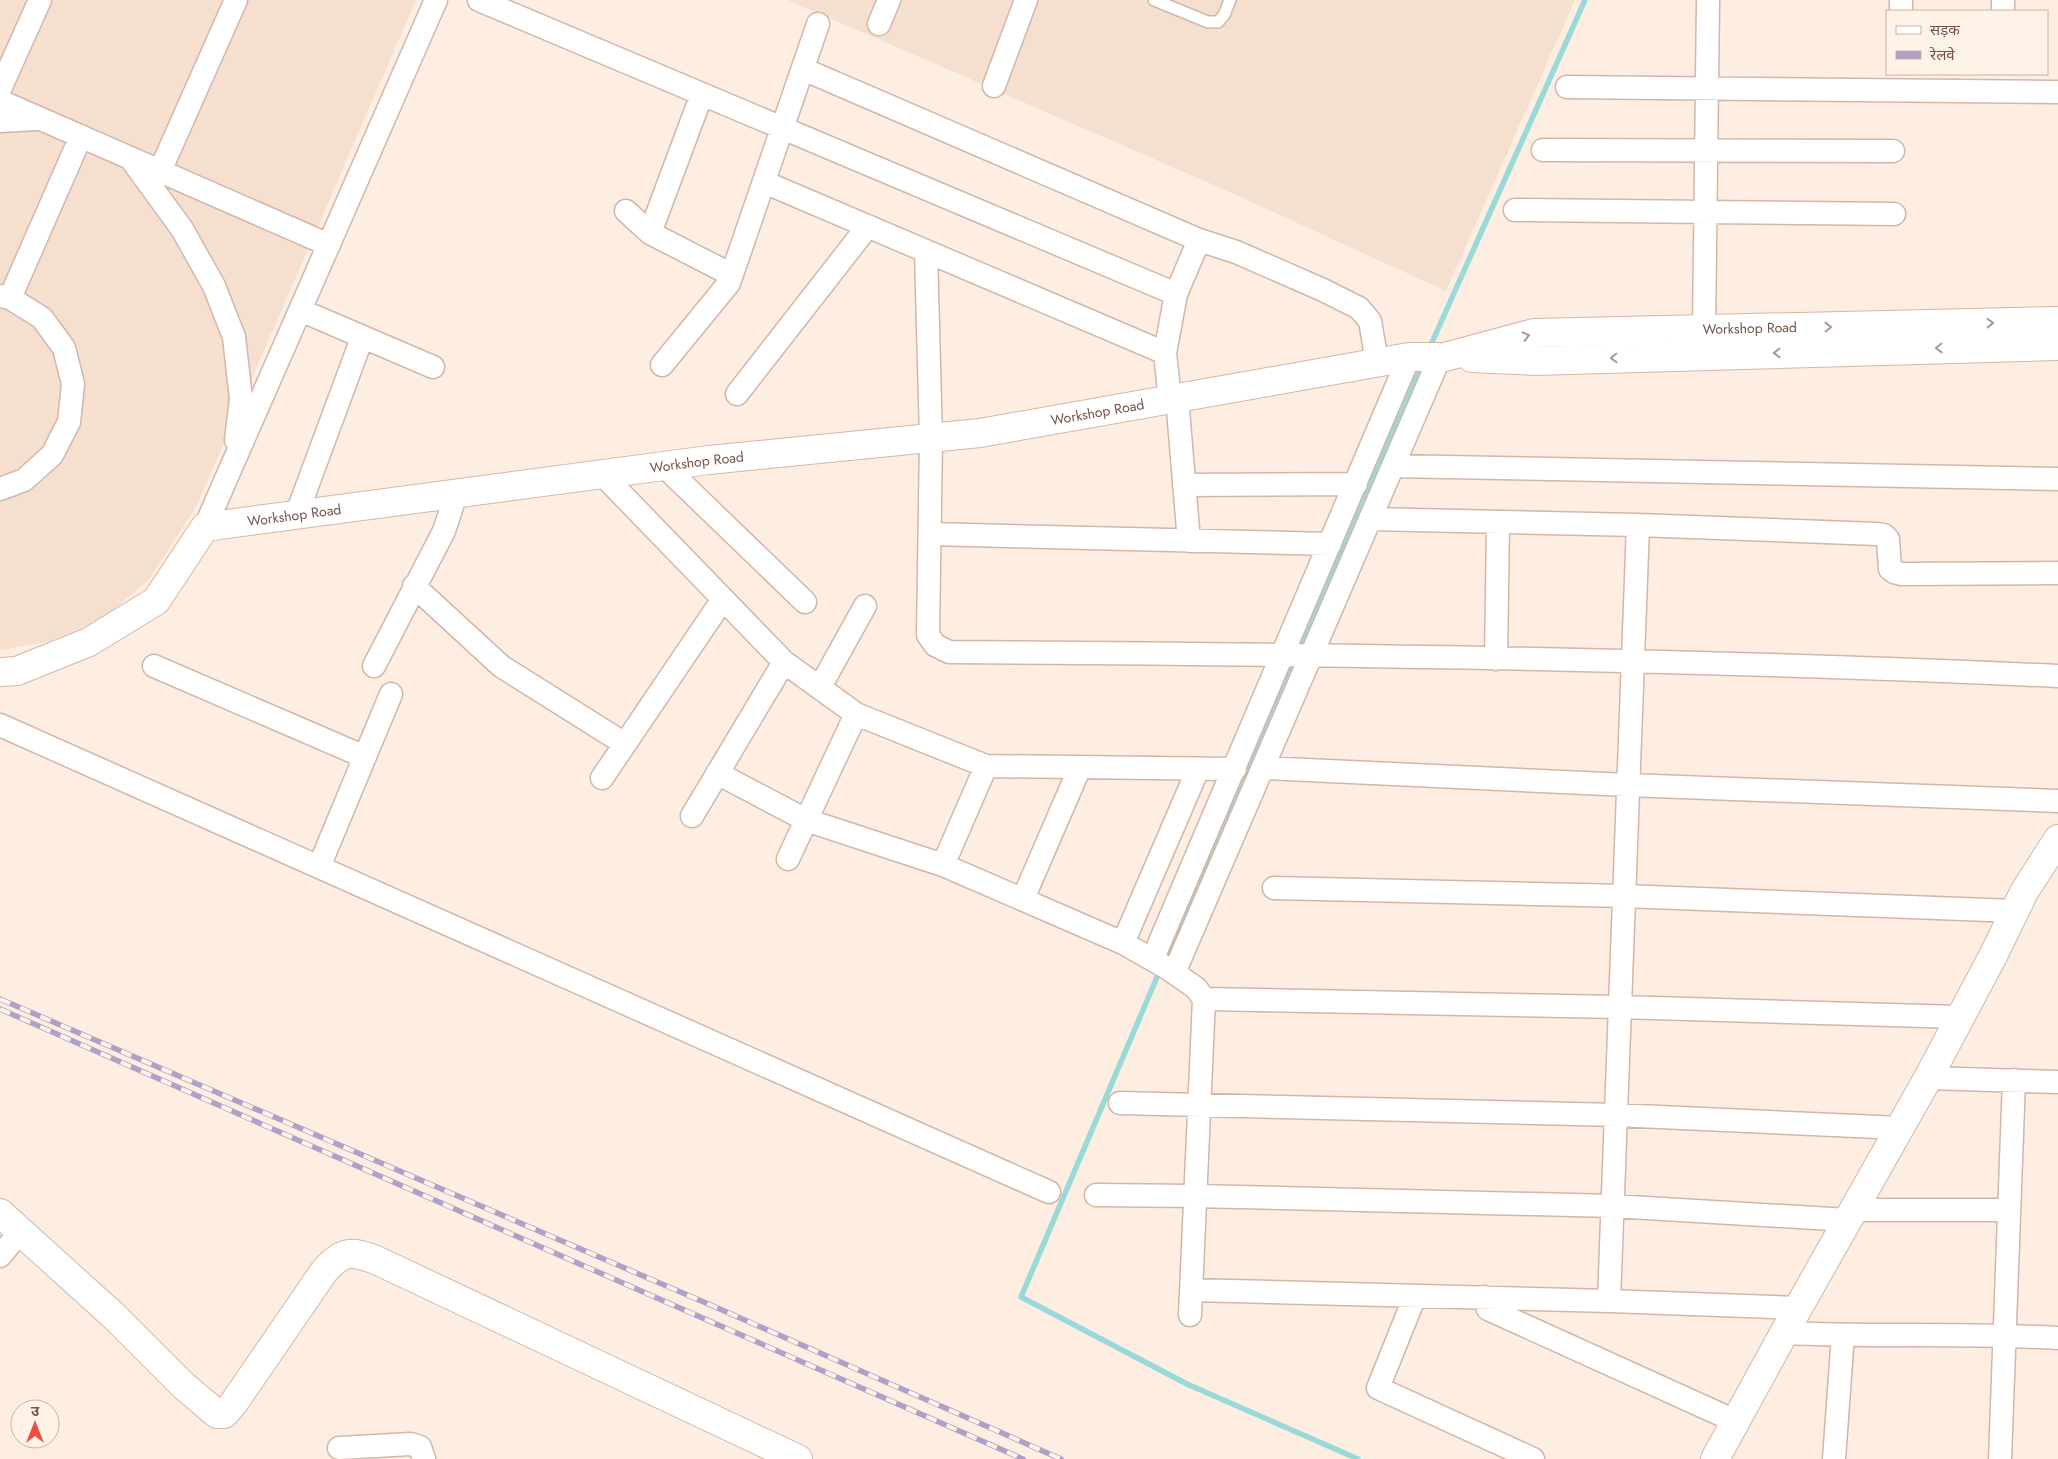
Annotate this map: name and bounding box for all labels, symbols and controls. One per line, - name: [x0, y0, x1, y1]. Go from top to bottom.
- legend: [1886, 10, 2048, 75]
- text: सड़क: [1930, 19, 1960, 41]
- text: रेलवे: [1929, 44, 1955, 66]
- street label: Workshop Road: [1702, 317, 1797, 339]
- one-way arrow: [1987, 318, 1995, 328]
- one-way arrow: [1824, 322, 1832, 332]
- one-way arrow: [1521, 331, 1529, 341]
- one-way arrow: [1935, 343, 1943, 354]
- one-way arrow: [1773, 348, 1780, 358]
- one-way arrow: [1610, 353, 1618, 363]
- street label: Workshop Road: [1049, 394, 1146, 430]
- street label: Workshop Road: [649, 447, 745, 478]
- street label: Workshop Road: [246, 499, 342, 531]
- north arrow: [10, 1399, 60, 1449]
- text: उ: [31, 1401, 40, 1421]

